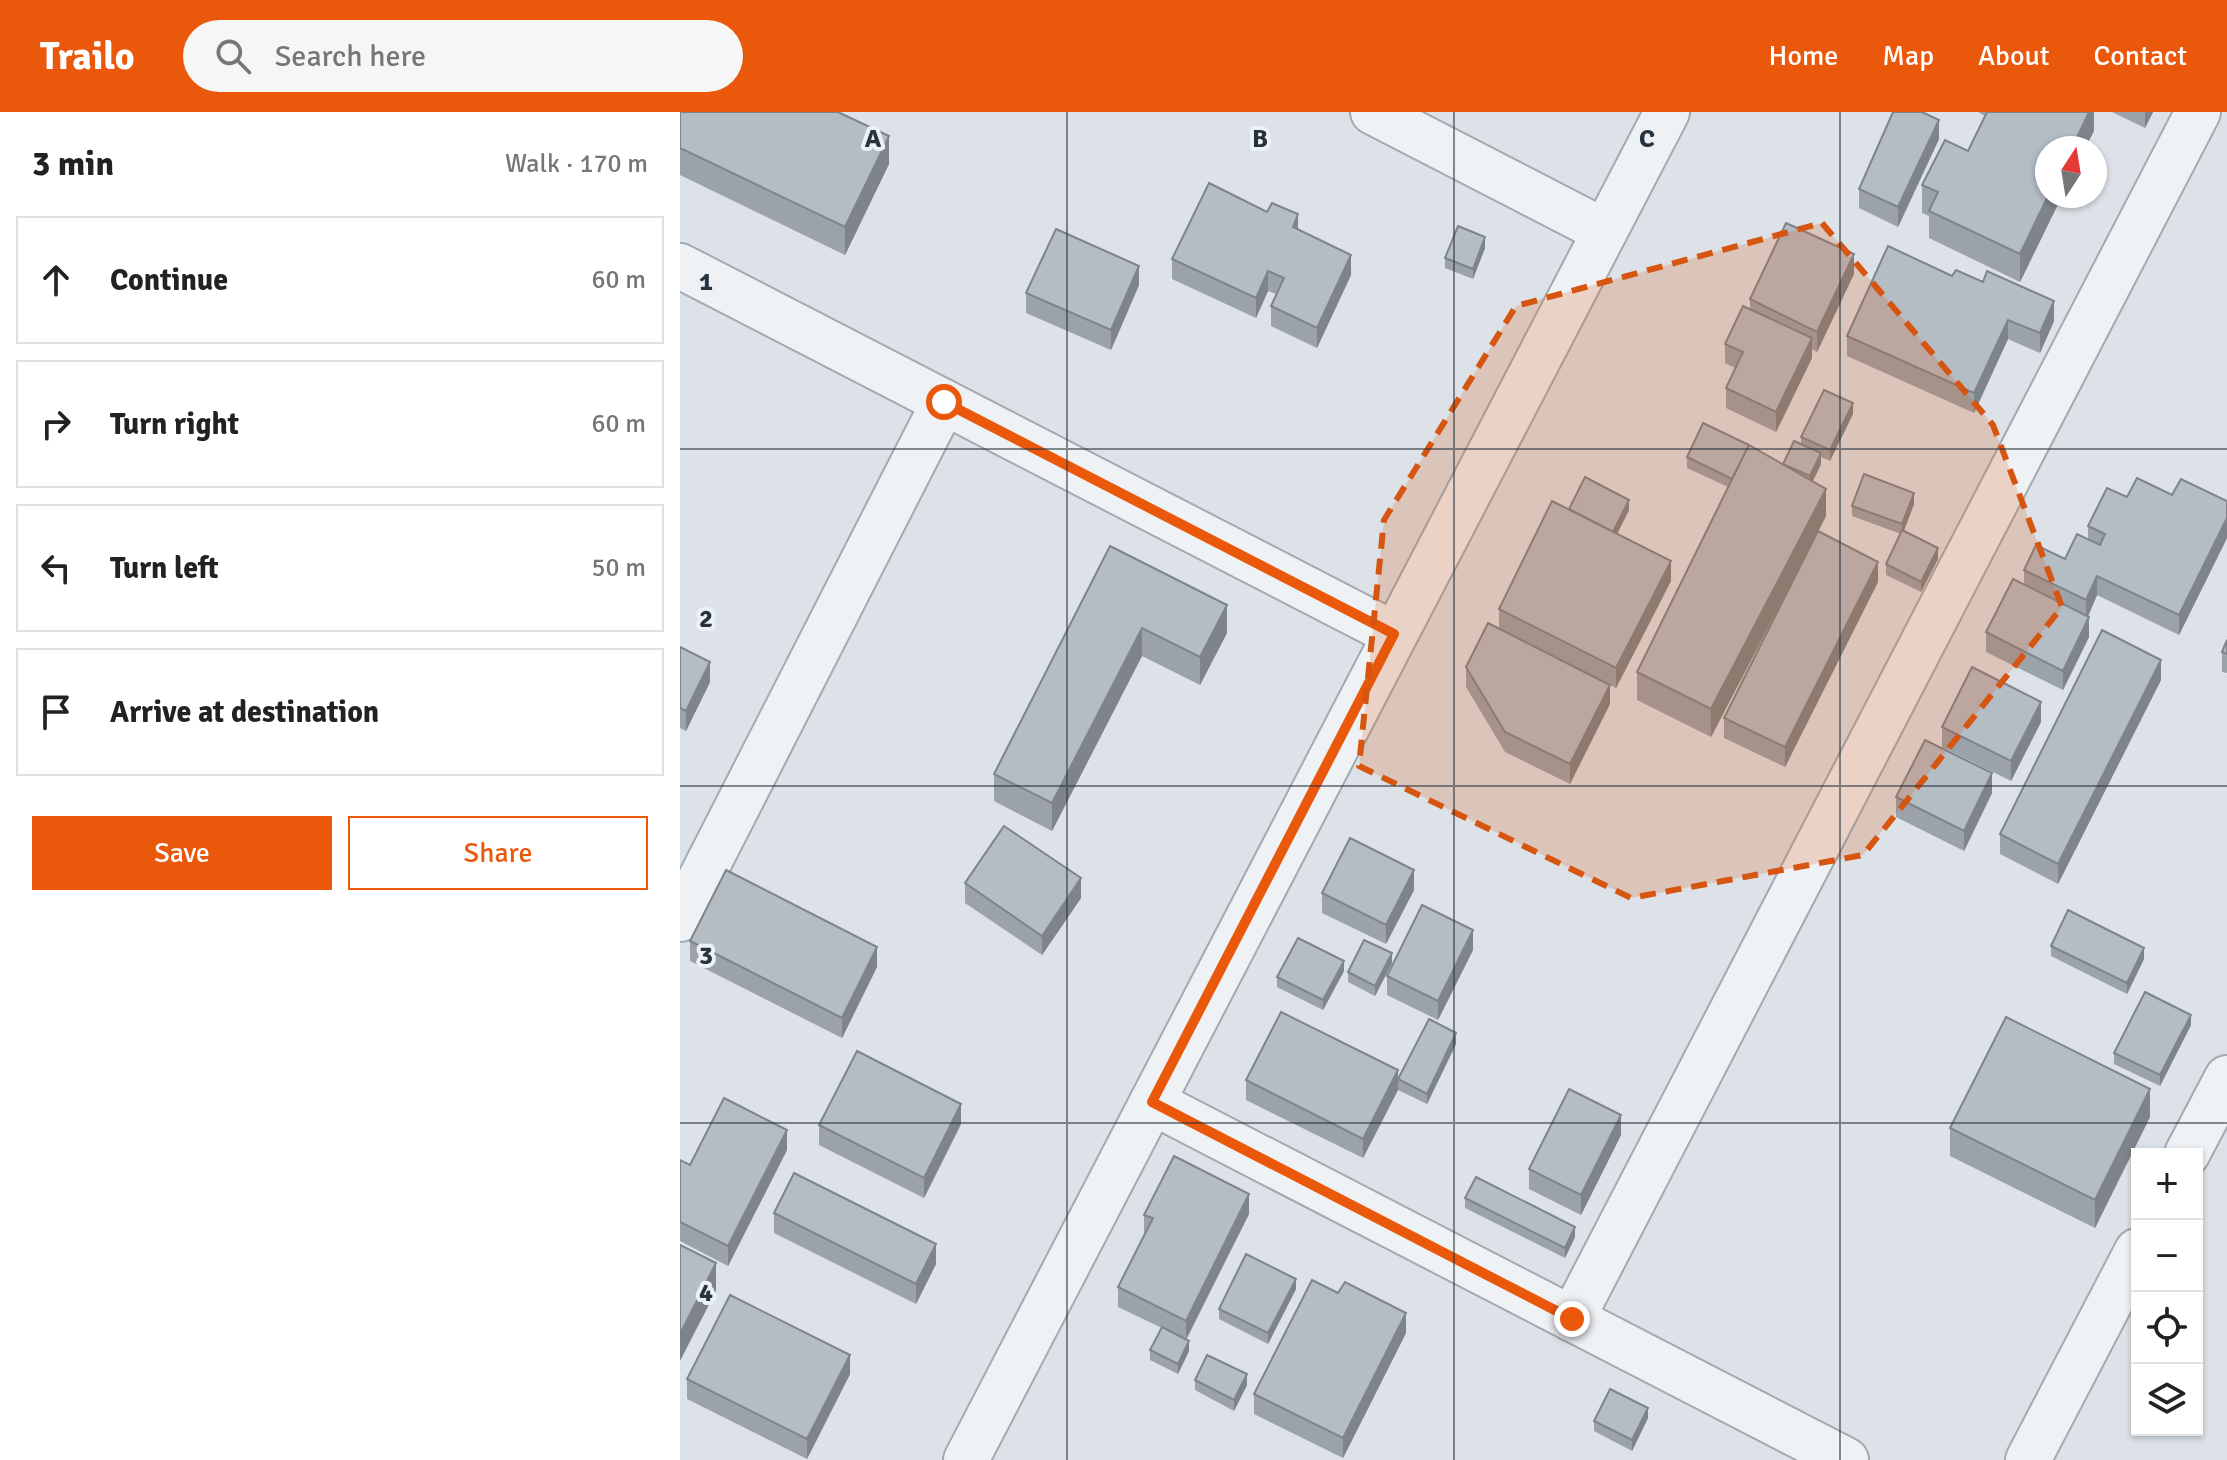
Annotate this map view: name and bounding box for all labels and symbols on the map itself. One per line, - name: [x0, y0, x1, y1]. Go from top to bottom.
- text: A: [865, 123, 882, 155]
- text: B: [1252, 123, 1268, 155]
- text: C: [1639, 123, 1655, 155]
- north arrow: [2035, 136, 2107, 208]
- text: 1: [699, 266, 713, 298]
- route start: [926, 384, 962, 420]
- text: 2: [699, 603, 713, 635]
- text: 3: [699, 940, 713, 972]
- text: 4: [699, 1277, 713, 1309]
- route end: [1554, 1301, 1590, 1337]

